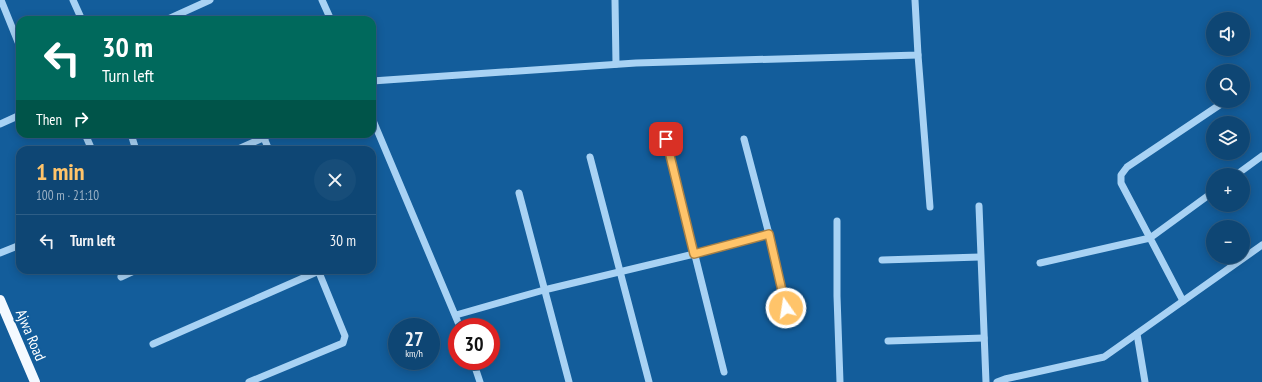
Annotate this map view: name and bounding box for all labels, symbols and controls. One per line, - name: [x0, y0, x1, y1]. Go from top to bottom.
- map controls: [1206, 12, 1250, 264]
- button: sound: [1206, 12, 1250, 56]
- text: 30 m: [102, 28, 153, 65]
- icon: left: [36, 32, 88, 84]
- text: Turn left: [102, 64, 154, 87]
- button: search: [1206, 64, 1250, 108]
- icon: right: [70, 108, 92, 130]
- text: Then: [36, 110, 62, 129]
- button: layers: [1206, 116, 1250, 160]
- pin: [649, 122, 683, 156]
- icon: arrive: [655, 128, 677, 150]
- text: 1 min: [36, 156, 84, 187]
- button: close: [314, 159, 356, 201]
- button: +: [1206, 168, 1250, 212]
- text: 100 m · 21:10: [36, 187, 99, 204]
- button: −: [1206, 220, 1250, 264]
- icon: left: [36, 230, 58, 252]
- text: Turn left: [70, 231, 115, 250]
- text: 30 m: [330, 231, 356, 250]
- position arrow: [765, 287, 807, 329]
- street label: Ajwa Road: [12, 306, 50, 364]
- speed limit sign: 30: [448, 318, 500, 370]
- text: 27: [404, 326, 424, 352]
- text: km/h: [405, 347, 423, 360]

